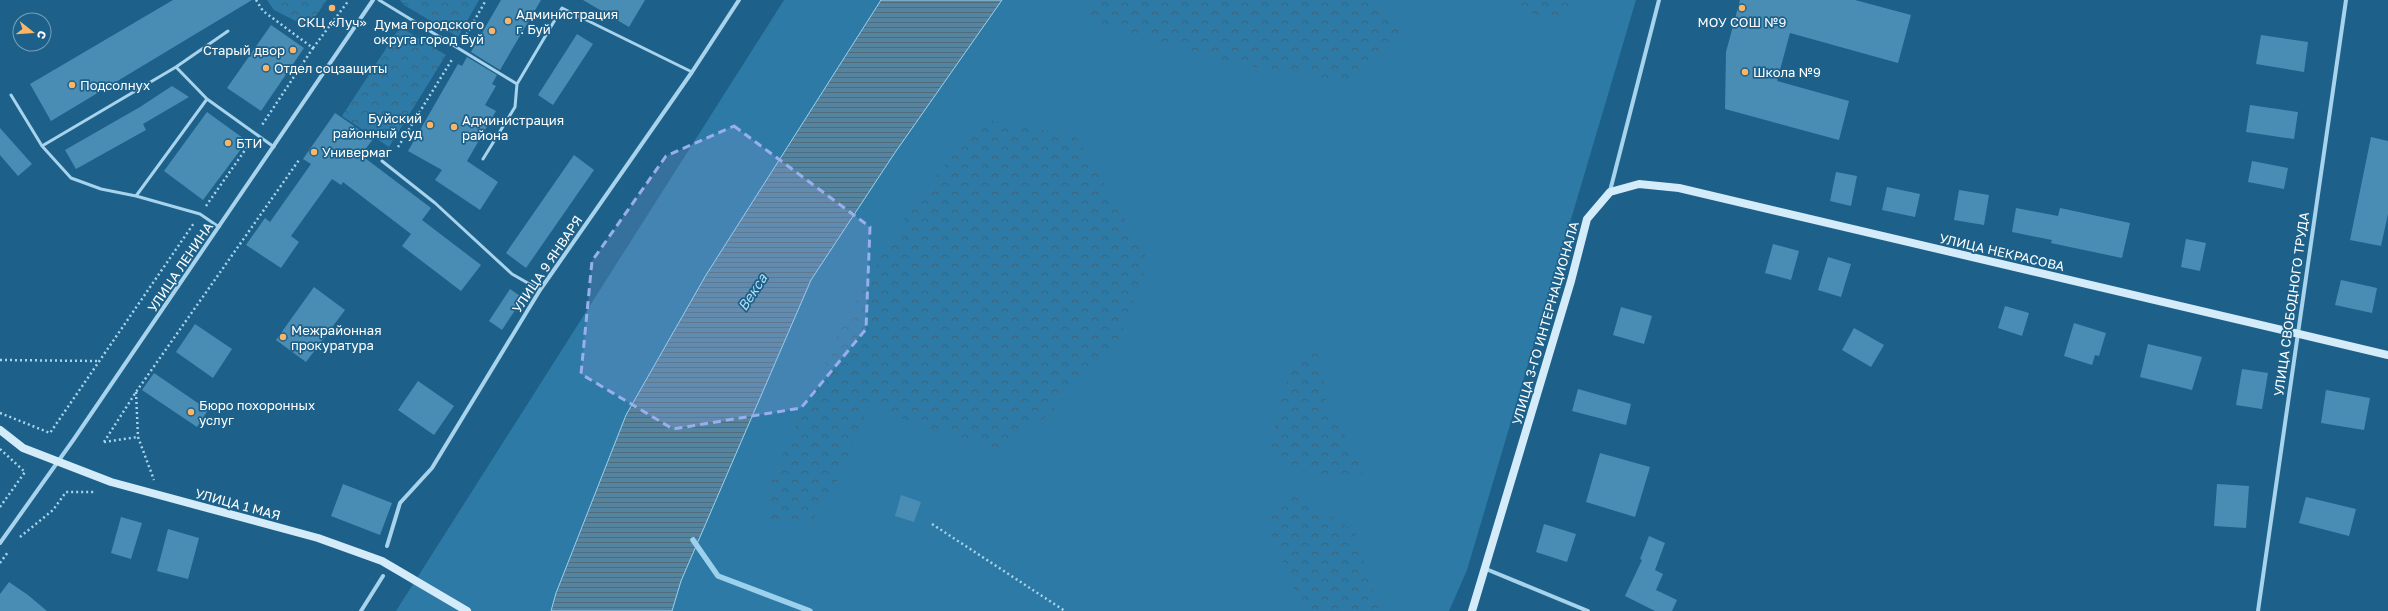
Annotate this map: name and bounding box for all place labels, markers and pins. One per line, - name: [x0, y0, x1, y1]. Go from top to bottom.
- marker: СКЦ «Луч»: [327, 3, 337, 13]
- marker: МОУ СОШ №9: [1737, 3, 1747, 13]
- place label: Администрация г. Буй: [516, 6, 618, 37]
- place label: СКЦ «Луч»: [297, 14, 367, 30]
- place label: МОУ СОШ №9: [1698, 14, 1787, 30]
- place label: Дума городского округа город Буй: [373, 16, 484, 47]
- marker: Администрация г. Буй: [503, 16, 513, 26]
- marker: Дума городского округа город Буй: [487, 26, 497, 36]
- place label: Старый двор: [203, 42, 285, 58]
- marker: Старый двор: [288, 45, 298, 55]
- place label: Отдел соцзащиты: [274, 60, 387, 76]
- marker: Отдел соцзащиты: [261, 63, 271, 73]
- place label: Школа №9: [1753, 64, 1821, 80]
- marker: Школа №9: [1740, 67, 1750, 77]
- place label: Подсолнух: [80, 77, 150, 93]
- marker: Подсолнух: [67, 80, 77, 90]
- place label: Буйский районный суд: [333, 110, 422, 141]
- place label: Администрация района: [462, 112, 564, 143]
- marker: Буйский районный суд: [425, 120, 435, 130]
- marker: Администрация района: [449, 122, 459, 132]
- place label: БТИ: [236, 135, 262, 151]
- marker: БТИ: [223, 138, 233, 148]
- place label: Универмаг: [322, 144, 392, 160]
- marker: Универмаг: [309, 147, 319, 157]
- place label: Межрайонная прокуратура: [291, 322, 382, 353]
- marker: Межрайонная прокуратура: [278, 332, 288, 342]
- place label: Бюро похоронных услуг: [199, 397, 315, 428]
- marker: Бюро похоронных услуг: [186, 407, 196, 417]

